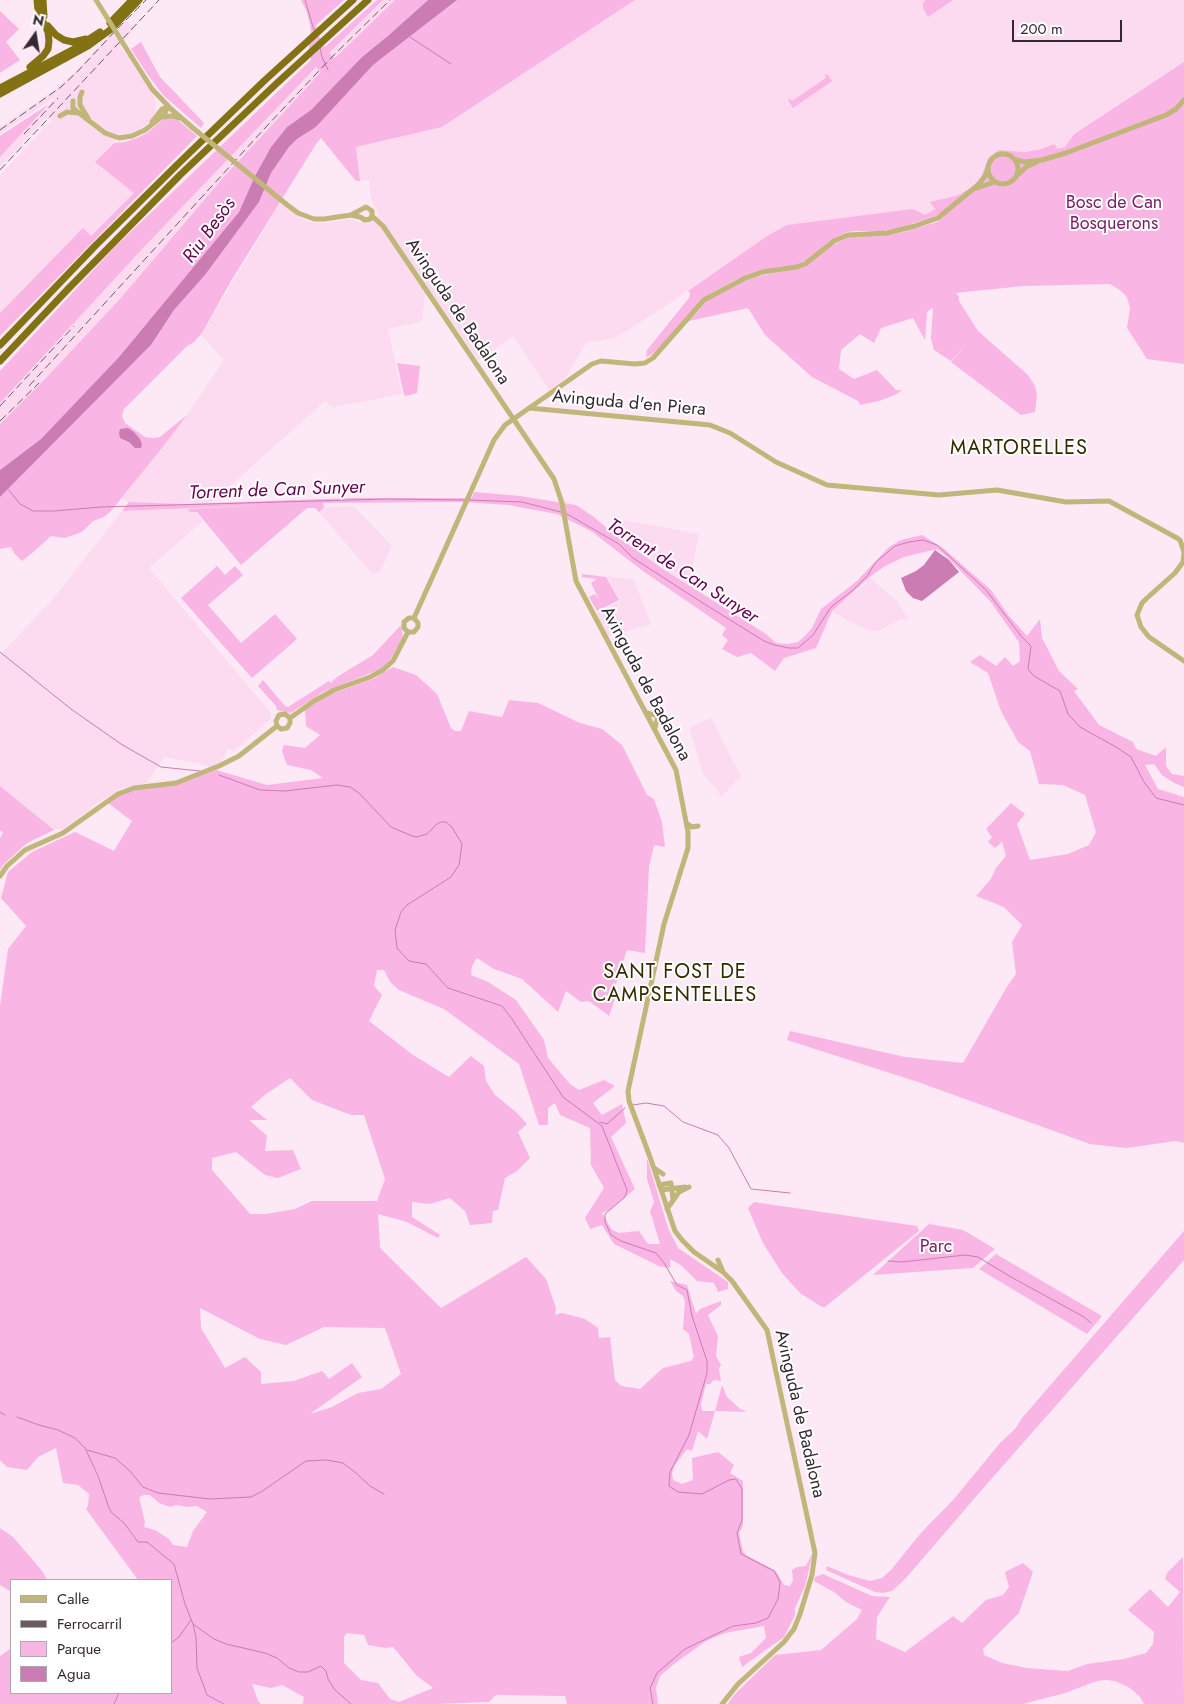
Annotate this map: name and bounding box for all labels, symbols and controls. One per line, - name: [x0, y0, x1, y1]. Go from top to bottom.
- text: N: [31, 9, 46, 31]
- north arrow: [10, 10, 60, 60]
- scale bar: [1014, 10, 1124, 42]
- text: 200 m: [1020, 18, 1063, 40]
- park label: Bosc de Can Bosquerons: [1066, 193, 1162, 235]
- water label: Riu Besòs: [179, 194, 241, 268]
- street label: Avinguda de Badalona: [400, 235, 514, 389]
- street label: Avinguda d'en Piera: [551, 387, 707, 421]
- district label: MARTORELLES: [949, 437, 1089, 461]
- water label: Torrent de Can Sunyer: [189, 477, 365, 505]
- water label: Torrent de Can Sunyer: [602, 515, 762, 629]
- street label: Avinguda de Badalona: [595, 603, 695, 765]
- district label: SANT FOST DE CAMPSENTELLES: [591, 961, 759, 1008]
- park label: Parc: [920, 1237, 952, 1259]
- street label: Avinguda de Badalona: [769, 1328, 829, 1500]
- legend: [10, 1579, 172, 1694]
- text: Calle: [57, 1588, 89, 1610]
- text: Ferrocarril: [57, 1613, 122, 1635]
- text: Parque: [57, 1638, 101, 1660]
- text: Agua: [57, 1663, 91, 1685]

